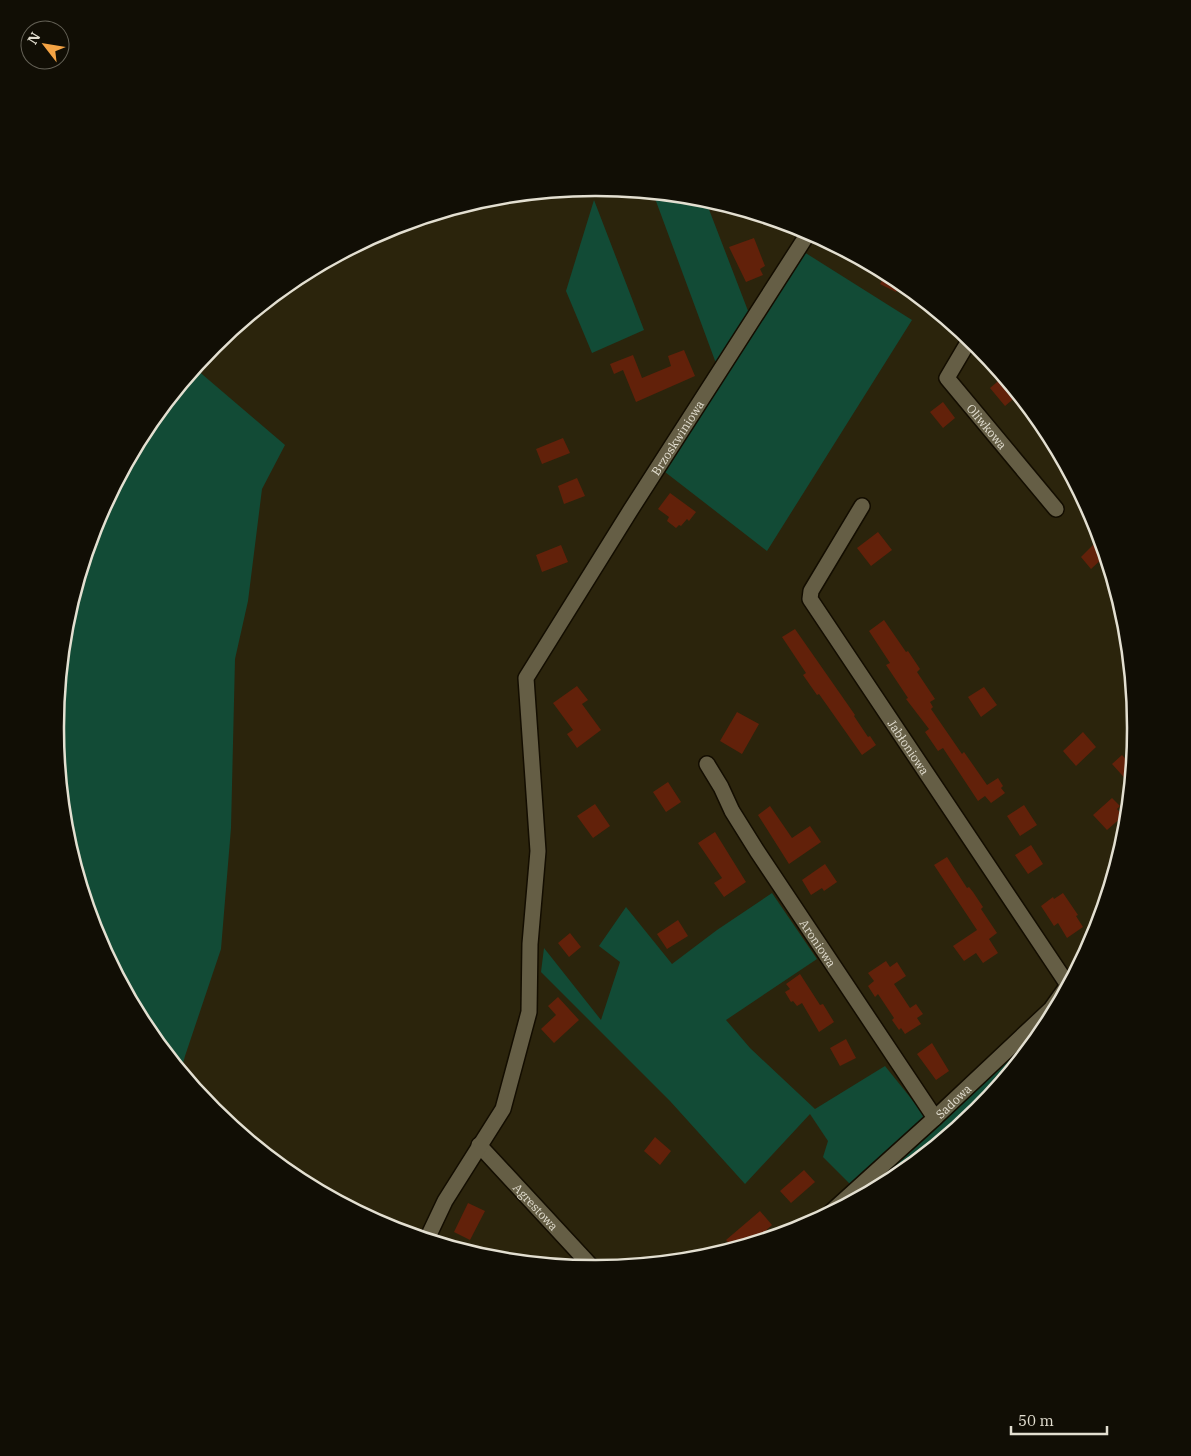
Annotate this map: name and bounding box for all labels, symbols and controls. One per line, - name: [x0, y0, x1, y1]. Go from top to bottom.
- north arrow: [20, 20, 70, 70]
- text: N: [23, 29, 44, 48]
- street label: Brzoskwiniowa: [648, 397, 707, 478]
- street label: Oliwkowa: [964, 400, 1011, 452]
- street label: Jabłoniowa: [885, 716, 933, 778]
- street label: Aroniowa: [797, 916, 840, 970]
- street label: Sadowa: [932, 1080, 974, 1121]
- street label: Agrestowa: [511, 1180, 562, 1234]
- scale bar: [1011, 1404, 1107, 1436]
- text: 50 m: [1018, 1411, 1054, 1430]

